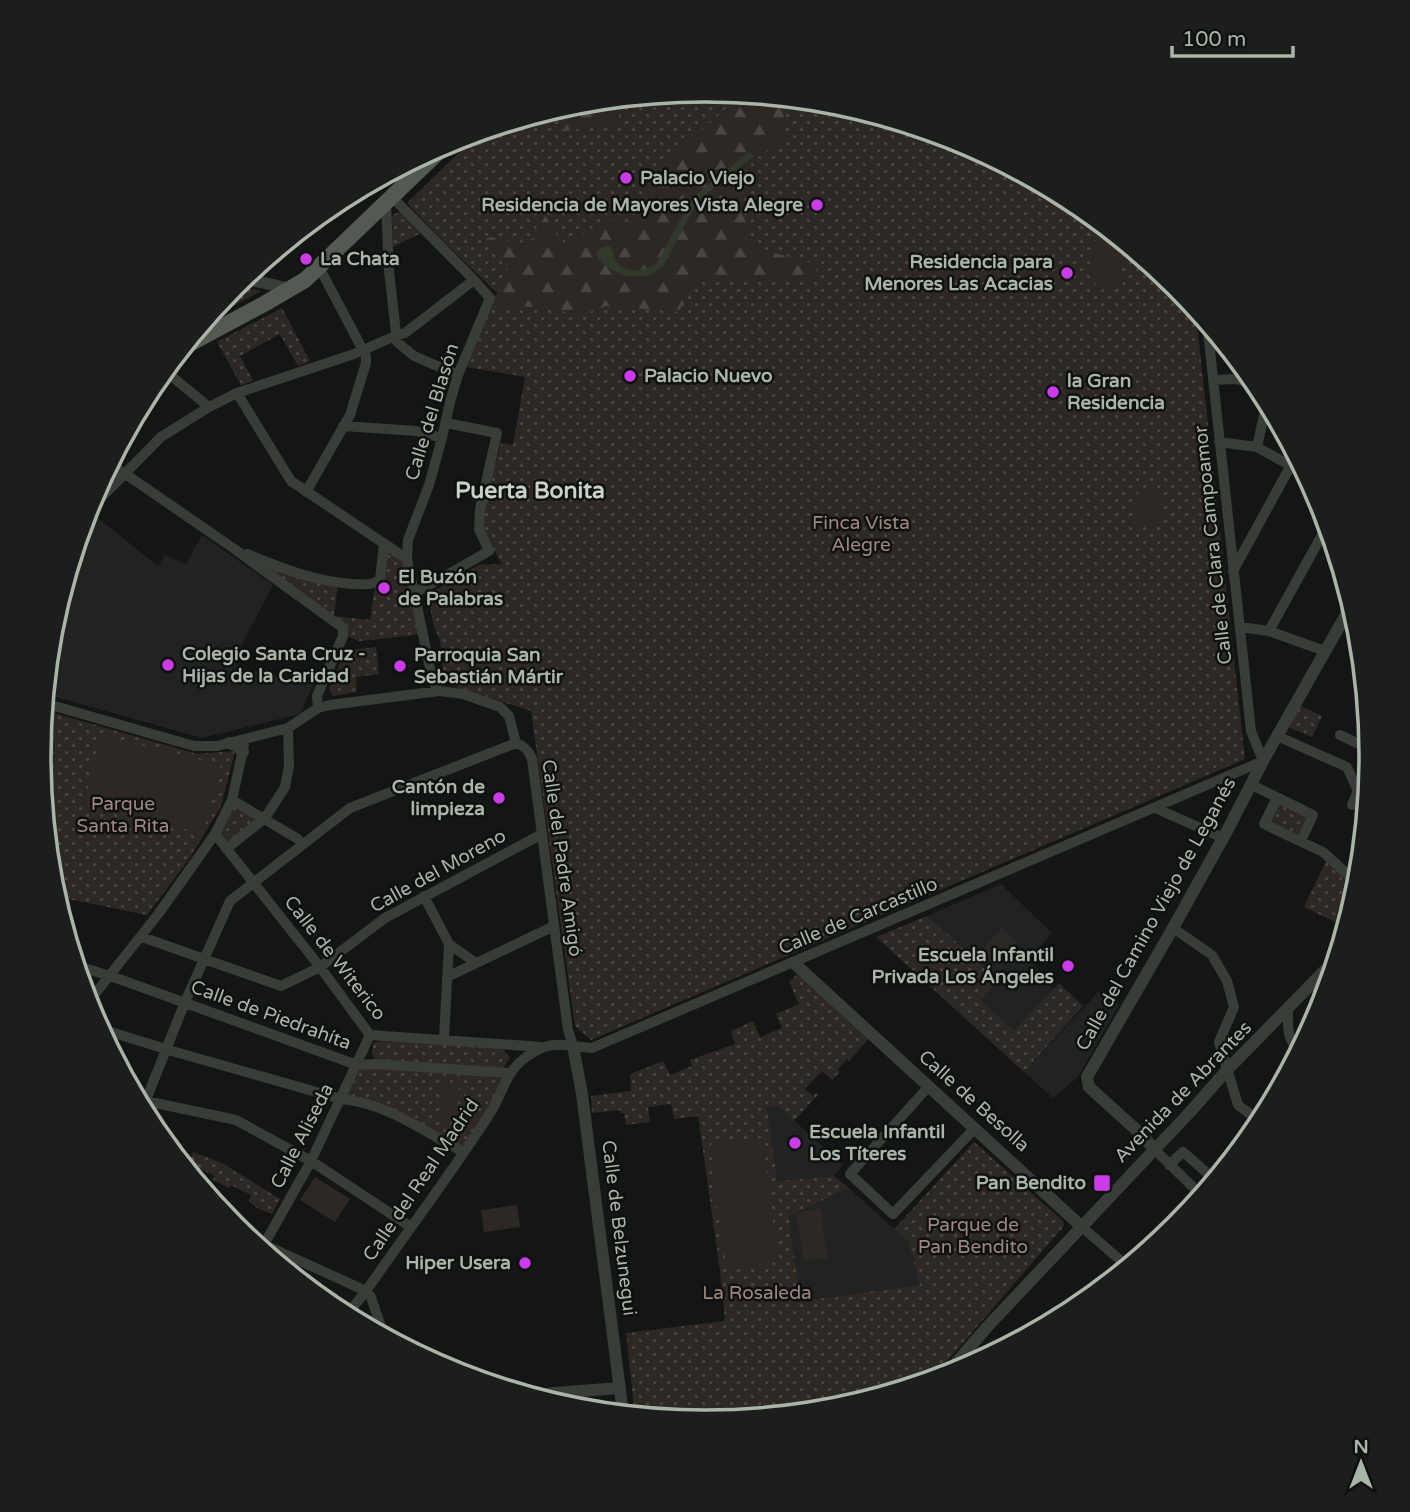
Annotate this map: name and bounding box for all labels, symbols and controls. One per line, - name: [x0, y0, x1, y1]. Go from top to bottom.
- scale bar: [1172, 14, 1293, 58]
- text: 100 m: [1182, 27, 1246, 52]
- place label: Palacio Viejo: [640, 167, 755, 190]
- marker: Palacio Viejo: [618, 170, 634, 186]
- place label: Residencia de Mayores Vista Alegre: [481, 194, 803, 217]
- marker: Residencia de Mayores Vista Alegre: [809, 197, 825, 213]
- place label: La Chata: [320, 248, 400, 270]
- marker: La Chata: [298, 251, 314, 267]
- place label: Residencia para Menores Las Acacias: [864, 251, 1053, 295]
- marker: Residencia para Menores Las Acacias: [1059, 265, 1075, 281]
- street label: Calle del Blasón: [401, 341, 463, 483]
- place label: Palacio Nuevo: [644, 365, 772, 387]
- marker: Palacio Nuevo: [622, 368, 638, 384]
- place label: la Gran Residencia: [1067, 370, 1165, 414]
- marker: la Gran Residencia: [1045, 384, 1061, 400]
- street label: Calle de Clara Campoamor: [1189, 424, 1236, 666]
- district label: Puerta Bonita: [455, 477, 605, 505]
- park label: Finca Vista Alegre: [812, 512, 910, 556]
- place label: El Buzón de Palabras: [398, 566, 503, 610]
- marker: El Buzón de Palabras: [376, 580, 392, 596]
- place label: Colegio Santa Cruz - Hijas de la Caridad: [182, 643, 366, 688]
- place label: Parroquia San Sebastián Mártir: [414, 644, 564, 688]
- marker: Colegio Santa Cruz - Hijas de la Caridad: [160, 657, 176, 673]
- marker: Parroquia San Sebastián Mártir: [392, 658, 408, 674]
- street label: Calle del Padre Amigó: [537, 758, 587, 958]
- street label: Calle del Camino Viejo de Leganés: [1072, 774, 1240, 1054]
- place label: Cantón de limpieza: [392, 776, 485, 821]
- marker: Cantón de limpieza: [491, 790, 507, 806]
- park label: Parque Santa Rita: [77, 793, 169, 837]
- street label: Calle del Moreno: [366, 825, 510, 917]
- street label: Calle de Carcastillo: [775, 873, 941, 959]
- street label: Calle de Witerico: [280, 891, 390, 1025]
- place label: Escuela Infantil Privada Los Ángeles: [872, 944, 1054, 989]
- marker: Escuela Infantil Privada Los Ángeles: [1060, 958, 1076, 974]
- street label: Calle de Piedrahíta: [188, 976, 354, 1054]
- street label: Avenida de Abrantes: [1110, 1017, 1256, 1167]
- street label: Calle de Besolla: [914, 1046, 1034, 1156]
- street label: Calle Aliseda: [266, 1080, 338, 1192]
- street label: Calle del Real Madrid: [358, 1095, 484, 1265]
- place label: Escuela Infantil Los Títeres: [809, 1121, 945, 1165]
- marker: Escuela Infantil Los Títeres: [787, 1135, 803, 1151]
- street label: Calle de Belzunegui: [597, 1139, 641, 1317]
- place label: Pan Bendito: [976, 1172, 1086, 1194]
- marker: Pan Bendito: [1092, 1173, 1112, 1193]
- park label: Parque de Pan Bendito: [918, 1214, 1028, 1258]
- place label: Hiper Usera: [405, 1252, 511, 1275]
- marker: Hiper Usera: [517, 1255, 533, 1271]
- park label: La Rosaleda: [702, 1282, 812, 1304]
- north arrow: [1326, 1428, 1396, 1498]
- text: N: [1353, 1436, 1369, 1458]

